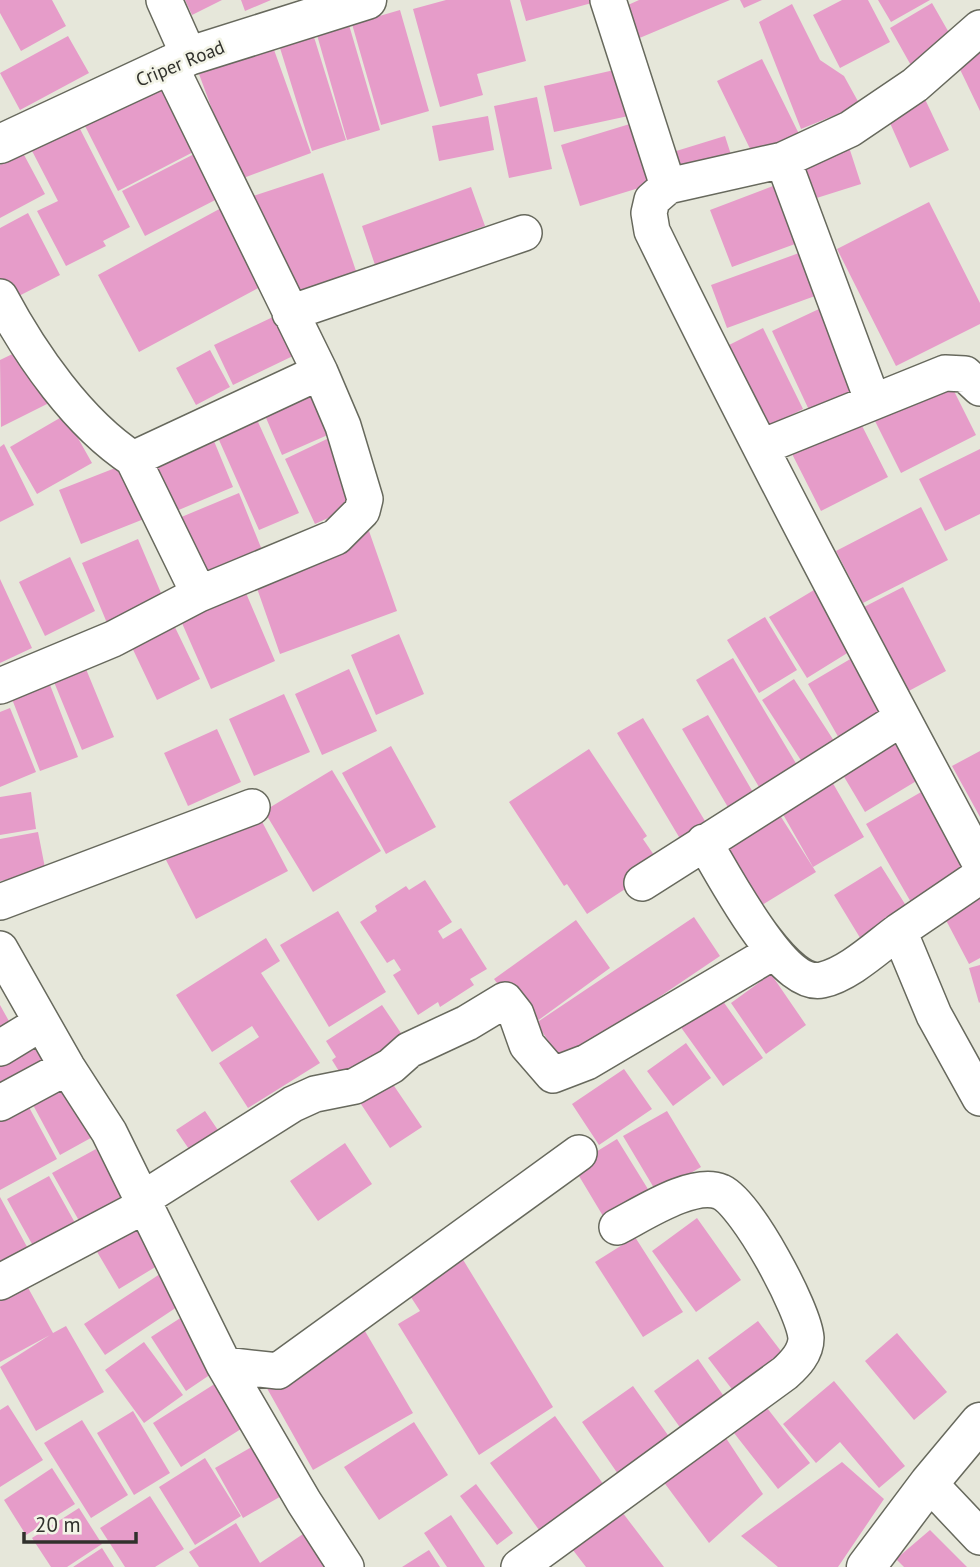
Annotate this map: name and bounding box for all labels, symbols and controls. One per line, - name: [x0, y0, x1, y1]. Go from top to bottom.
- street label: Criper Road: [132, 34, 228, 92]
- scale bar: [24, 1500, 136, 1544]
- text: 20 m: [35, 1511, 81, 1538]

